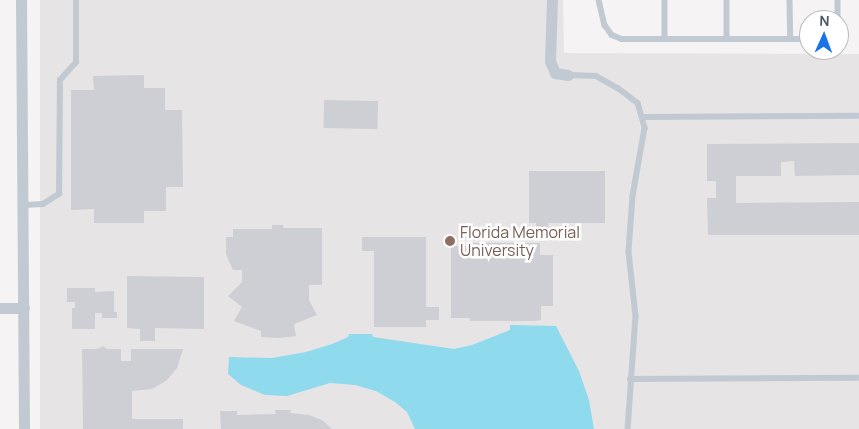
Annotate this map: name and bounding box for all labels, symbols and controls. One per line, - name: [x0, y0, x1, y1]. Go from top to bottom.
- north arrow: [799, 10, 849, 60]
- text: N: [819, 11, 830, 30]
- place label: Florida Memorial University: [460, 222, 580, 260]
- marker: Florida Memorial University: [444, 235, 456, 247]

